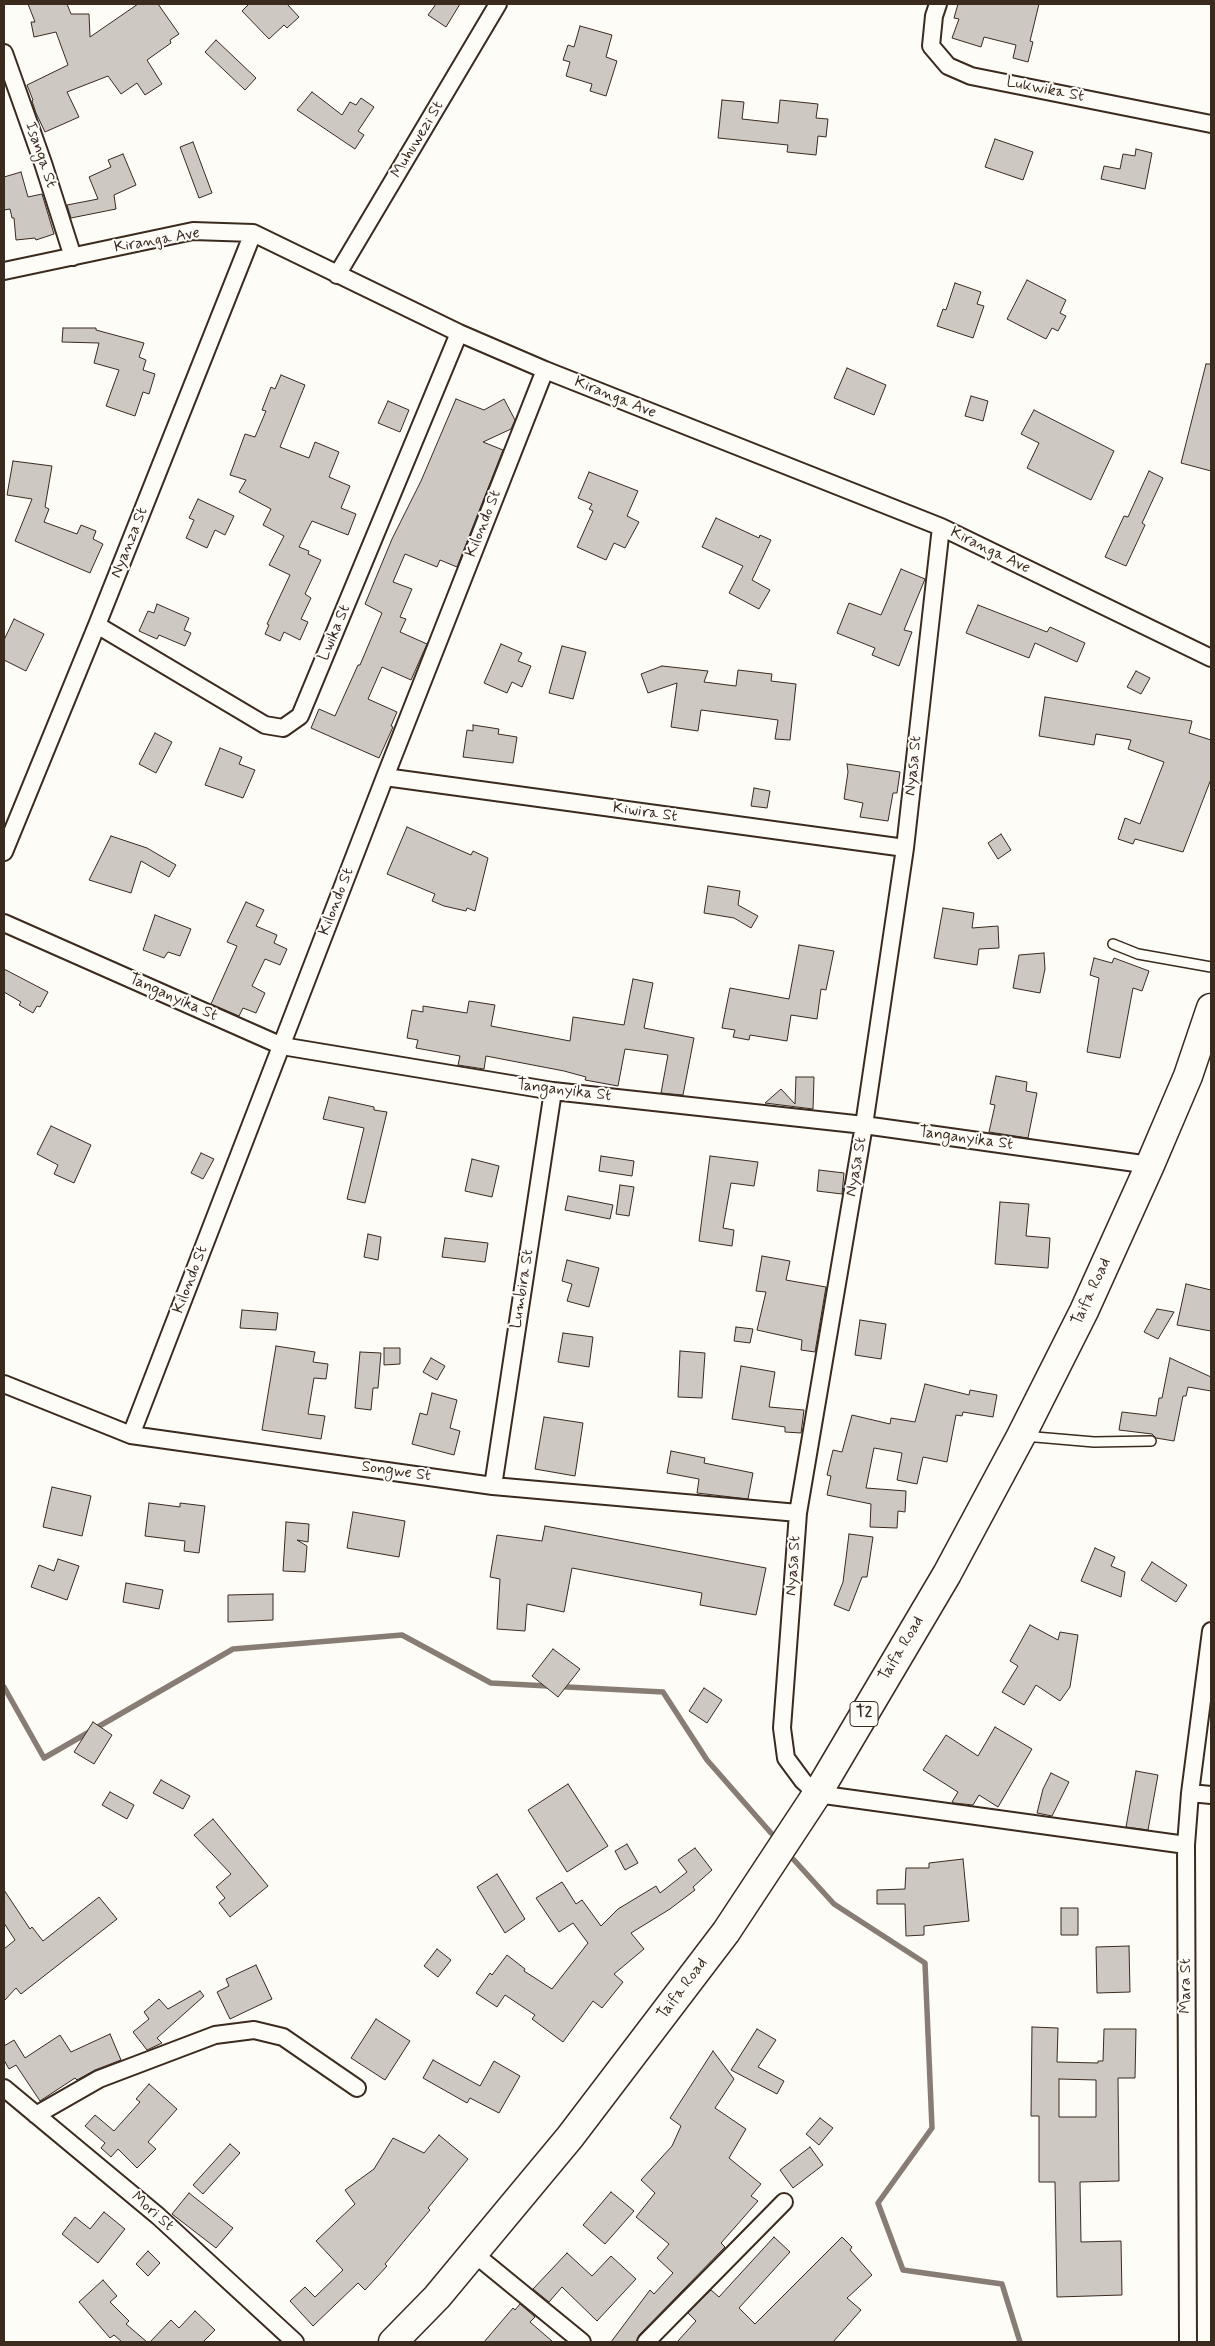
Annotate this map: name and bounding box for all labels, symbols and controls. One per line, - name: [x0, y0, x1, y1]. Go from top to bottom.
- street label: Lukwika St: [1004, 73, 1086, 107]
- street label: Muhuwezi St: [388, 98, 448, 182]
- street label: Isanga St: [20, 120, 60, 190]
- street label: Kiranga Ave: [113, 224, 201, 258]
- street label: Kiranga Ave: [571, 373, 659, 423]
- street label: Kilondo St: [462, 488, 506, 560]
- street label: Nyanza St: [107, 505, 153, 581]
- street label: Kiranga Ave: [947, 523, 1033, 579]
- street label: Lwika St: [315, 602, 355, 664]
- street label: Nyasa St: [901, 735, 927, 797]
- street label: Kiwira St: [611, 799, 679, 827]
- street label: Kilondo St: [315, 866, 359, 938]
- street label: Tanganyika St: [126, 970, 220, 1026]
- street label: Tanganyika St: [516, 1076, 612, 1106]
- street label: Tanganyika St: [918, 1123, 1014, 1155]
- street label: Nyasa St: [842, 1136, 872, 1198]
- street label: Kilondo St: [169, 1244, 213, 1316]
- street label: Lumbira St: [507, 1248, 539, 1330]
- street label: Taifa Road: [1068, 1255, 1116, 1329]
- street label: Songwe St: [360, 1458, 432, 1486]
- street label: Nyasa St: [782, 1535, 806, 1597]
- street label: Taifa Road: [875, 1613, 929, 1685]
- road number: T2: [850, 1702, 878, 1726]
- street label: Taifa Road: [654, 1954, 712, 2024]
- street label: Mara St: [1177, 1958, 1197, 2014]
- street label: Mori St: [127, 2188, 177, 2236]

